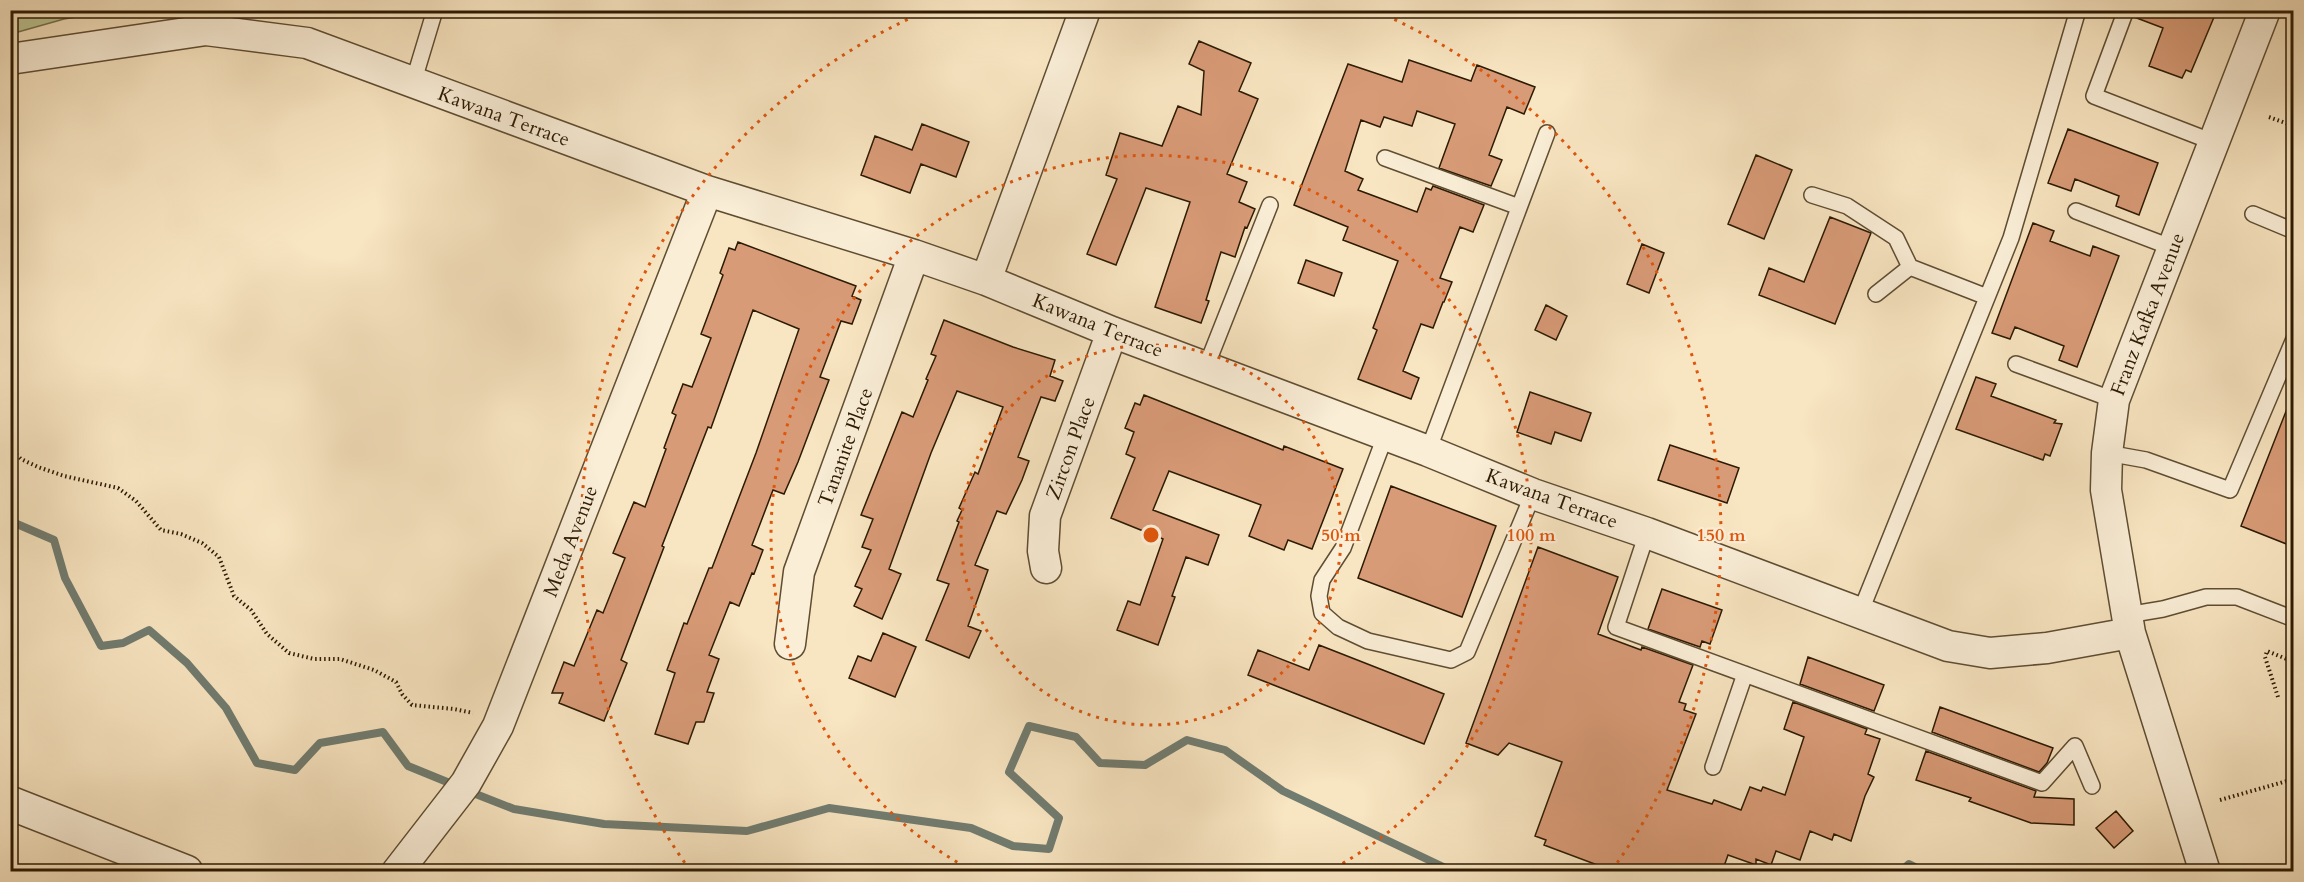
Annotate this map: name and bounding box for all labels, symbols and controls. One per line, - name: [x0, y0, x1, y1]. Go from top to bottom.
- street label: Kawana Terrace: [434, 80, 574, 153]
- street label: Franz Kafka Avenue: [2104, 229, 2191, 399]
- street label: Kawana Terrace: [1028, 287, 1167, 364]
- street label: Tananite Place: [811, 384, 880, 510]
- street label: Zircon Place: [1039, 393, 1102, 503]
- street label: Kawana Terrace: [1482, 462, 1622, 535]
- street label: Meda Avenue: [537, 482, 604, 601]
- text: 50 m: [1321, 523, 1361, 548]
- text: 100 m: [1506, 523, 1556, 548]
- text: 150 m: [1696, 523, 1746, 548]
- centre of rings: [1141, 525, 1161, 545]

